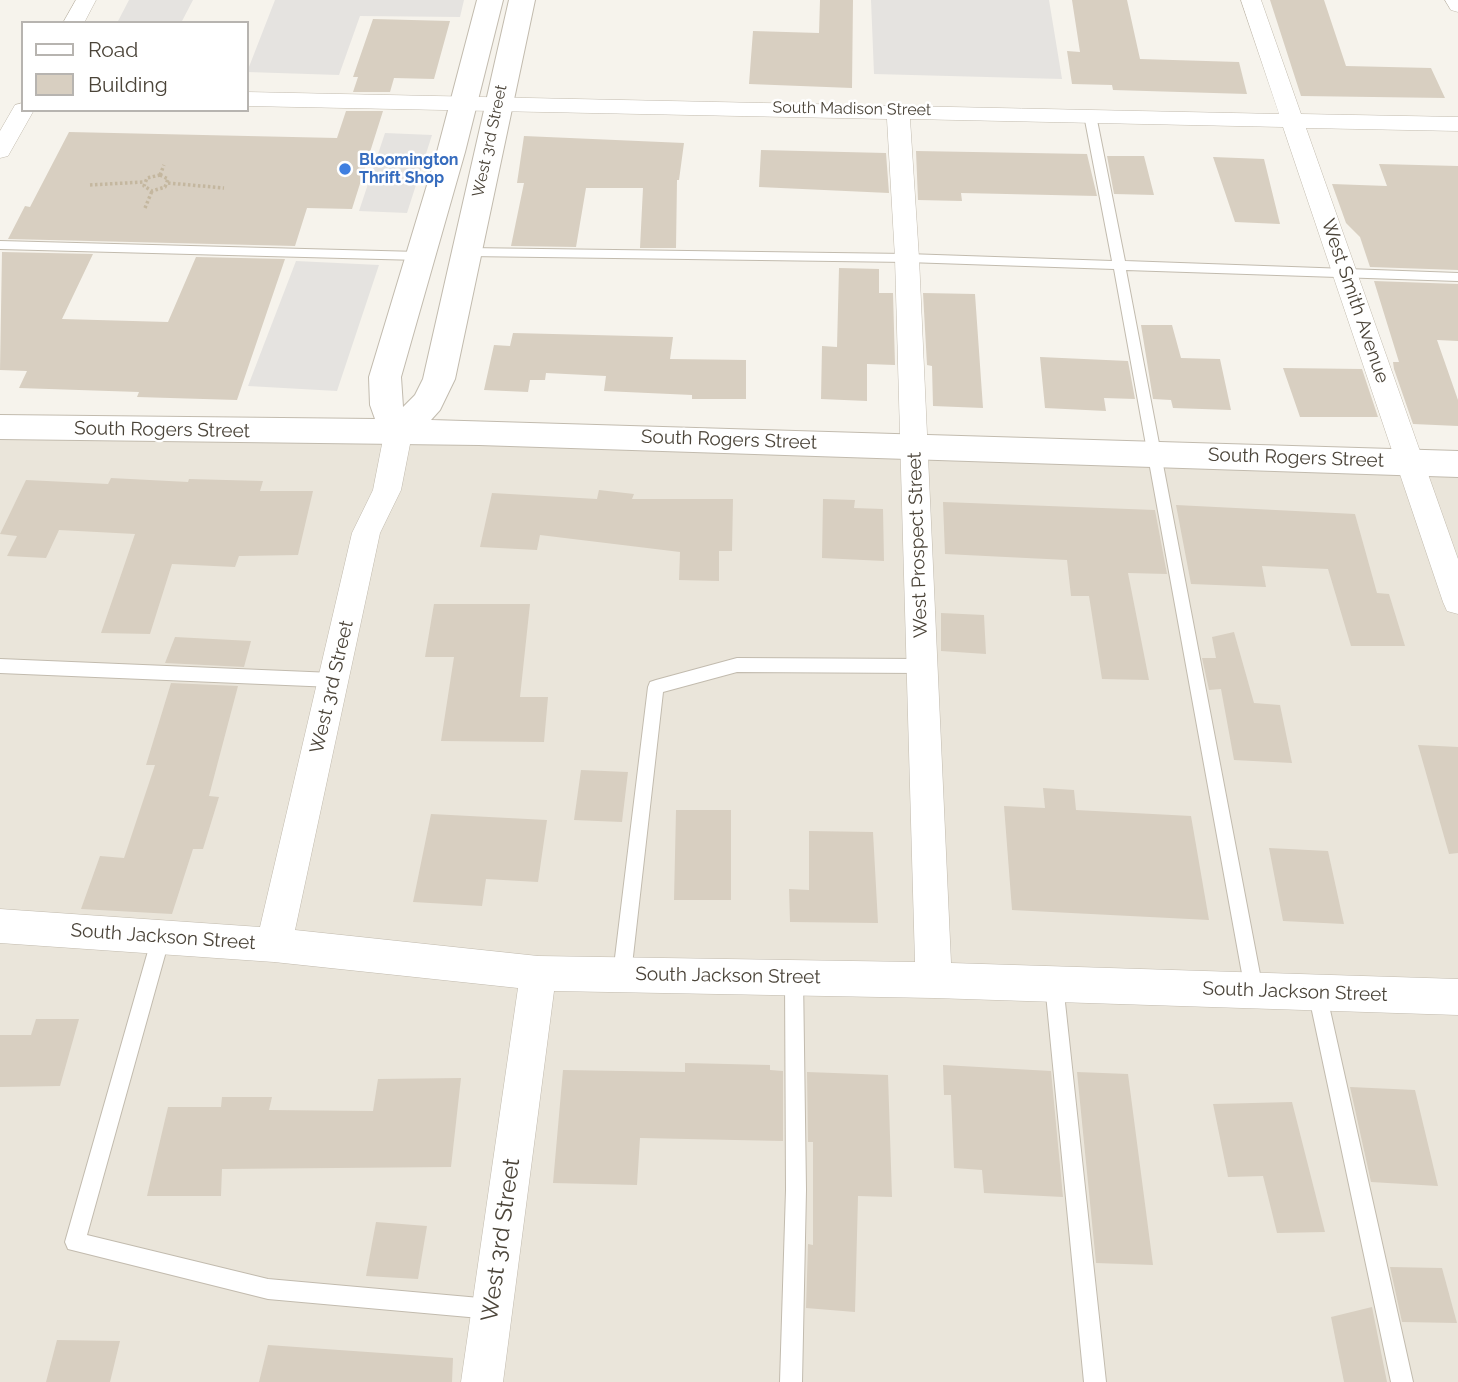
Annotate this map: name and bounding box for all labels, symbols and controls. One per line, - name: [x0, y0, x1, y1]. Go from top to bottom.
- legend: [21, 21, 248, 112]
- text: Road: [88, 37, 138, 62]
- text: Building: [88, 72, 168, 97]
- street label: West 3rd Street: [469, 83, 511, 199]
- street label: South Madison Street: [773, 98, 931, 120]
- place label: Bloomington Thrift Shop: [359, 150, 459, 188]
- marker: Bloomington Thrift Shop: [337, 161, 353, 177]
- street label: West Smith Avenue: [1316, 216, 1394, 386]
- street label: South Rogers Street: [74, 417, 250, 443]
- street label: South Rogers Street: [641, 426, 817, 454]
- street label: South Rogers Street: [1208, 444, 1384, 472]
- street label: West Prospect Street: [903, 452, 933, 638]
- street label: West 3rd Street: [306, 618, 358, 756]
- street label: South Jackson Street: [70, 919, 256, 955]
- street label: South Jackson Street: [635, 963, 821, 989]
- street label: South Jackson Street: [1202, 977, 1388, 1007]
- street label: West 3rd Street: [476, 1157, 526, 1323]

